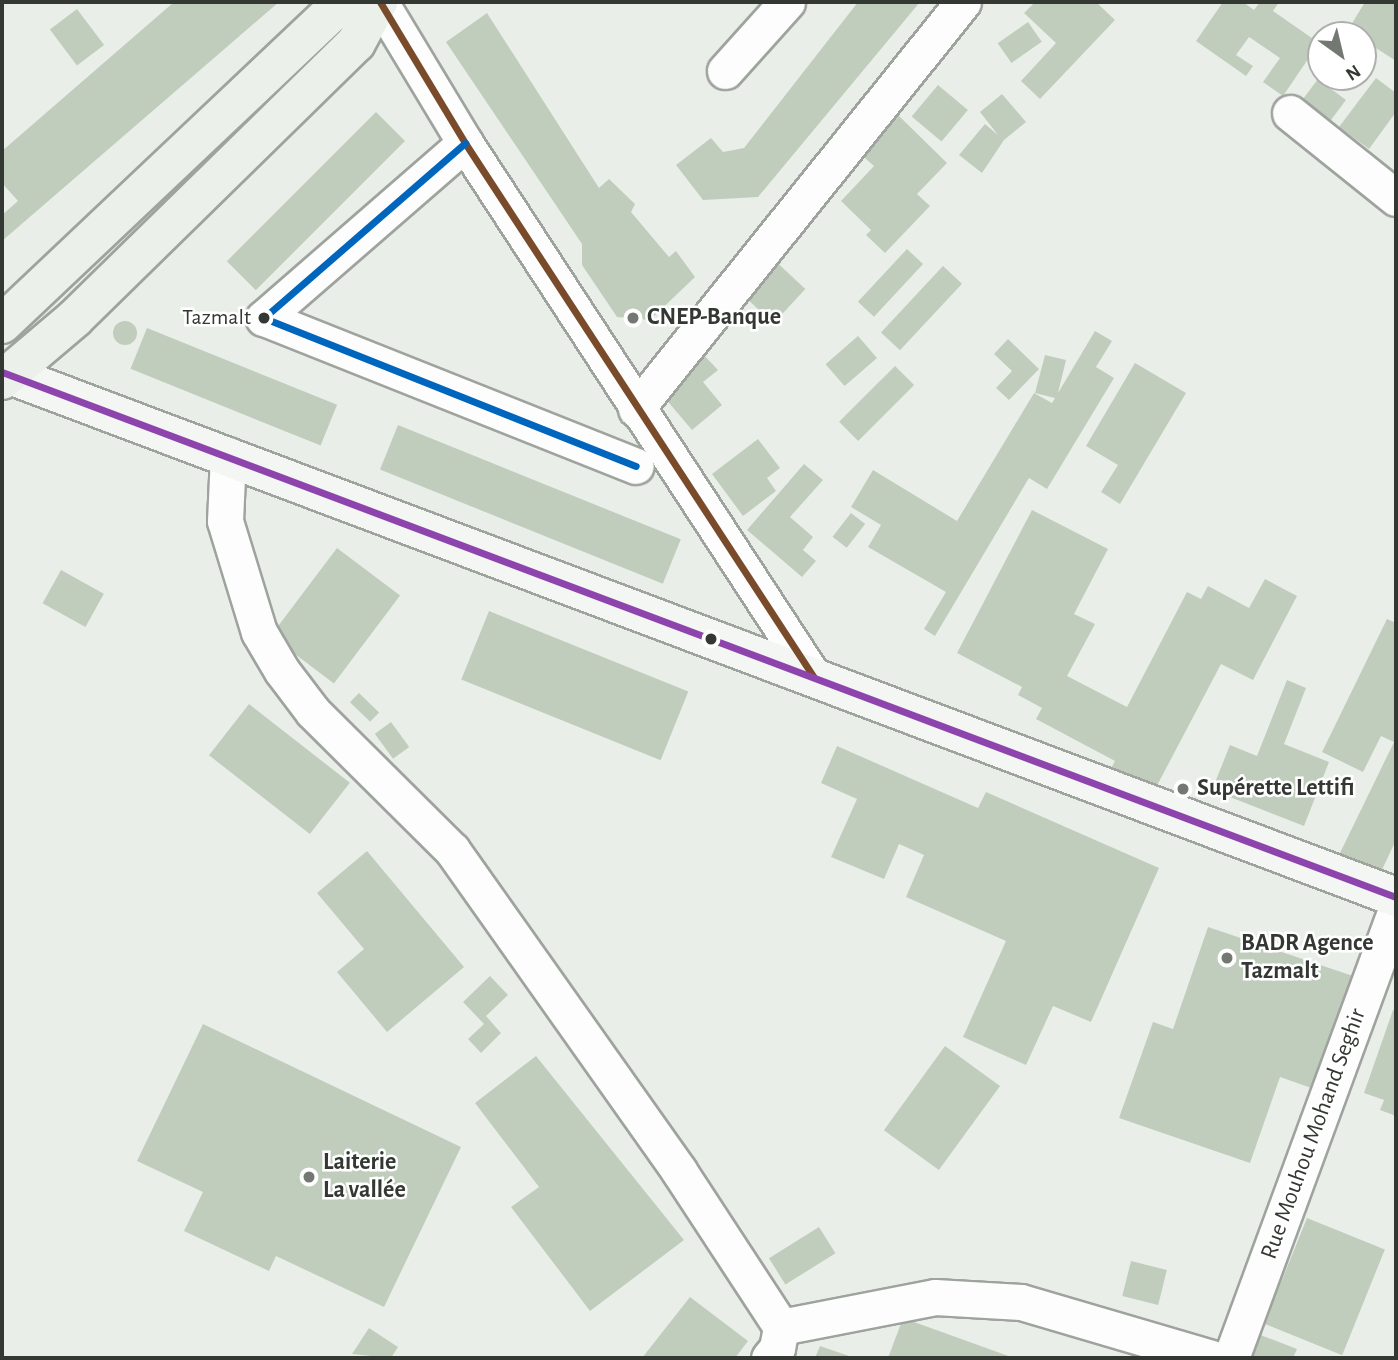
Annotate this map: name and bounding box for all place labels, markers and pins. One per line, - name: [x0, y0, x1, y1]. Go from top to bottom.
- place label: CNEP-Banque: [647, 304, 781, 332]
- place label: Tazmalt: [182, 305, 251, 331]
- marker: CNEP-Banque: [625, 310, 641, 326]
- marker: Tazmalt: [257, 311, 271, 325]
- unlabelled marker: [704, 632, 718, 646]
- place label: Supérette Lettifi: [1197, 775, 1354, 803]
- marker: Supérette Lettifi: [1175, 781, 1191, 797]
- place label: BADR Agence Tazmalt: [1241, 930, 1374, 986]
- marker: BADR Agence Tazmalt: [1219, 950, 1235, 966]
- place label: Laiterie La vallée: [323, 1149, 406, 1205]
- marker: Laiterie La vallée: [301, 1169, 317, 1185]

